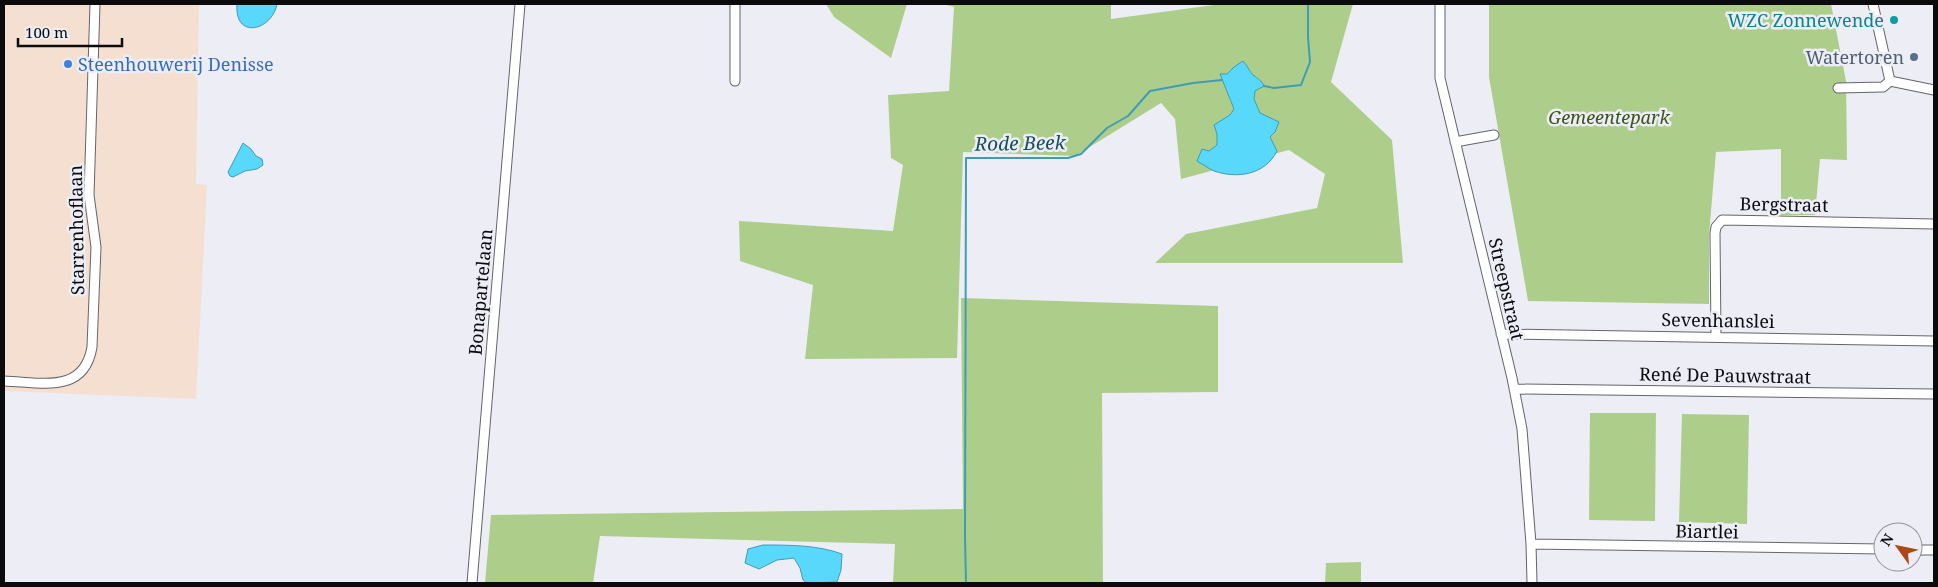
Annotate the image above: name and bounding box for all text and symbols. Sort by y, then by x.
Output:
place label: WZC Zonnewende [1727,8,1884,32]
marker: WZC Zonnewende [1888,14,1900,26]
scale bar [18,15,121,47]
text: 100 m [25,22,68,42]
place label: Watertoren [1805,45,1904,69]
marker: Watertoren [1908,51,1920,63]
place label: Steenhouwerij Denisse [78,52,274,76]
marker: Steenhouwerij Denisse [62,58,74,70]
park label: Gemeentepark [1548,105,1670,129]
water label: Rode Beek [973,129,1067,157]
street label: Starrenhoflaan [63,164,89,295]
street label: Bergstraat [1739,191,1829,217]
street label: Bonapartelaan [463,227,498,356]
street label: Streepstraat [1484,236,1530,342]
street label: Sevenhanslei [1661,307,1775,333]
street label: René De Pauwstraat [1639,362,1811,388]
street label: Biartlei [1675,518,1739,544]
north arrow [1873,522,1923,572]
text: N [1876,530,1898,549]

